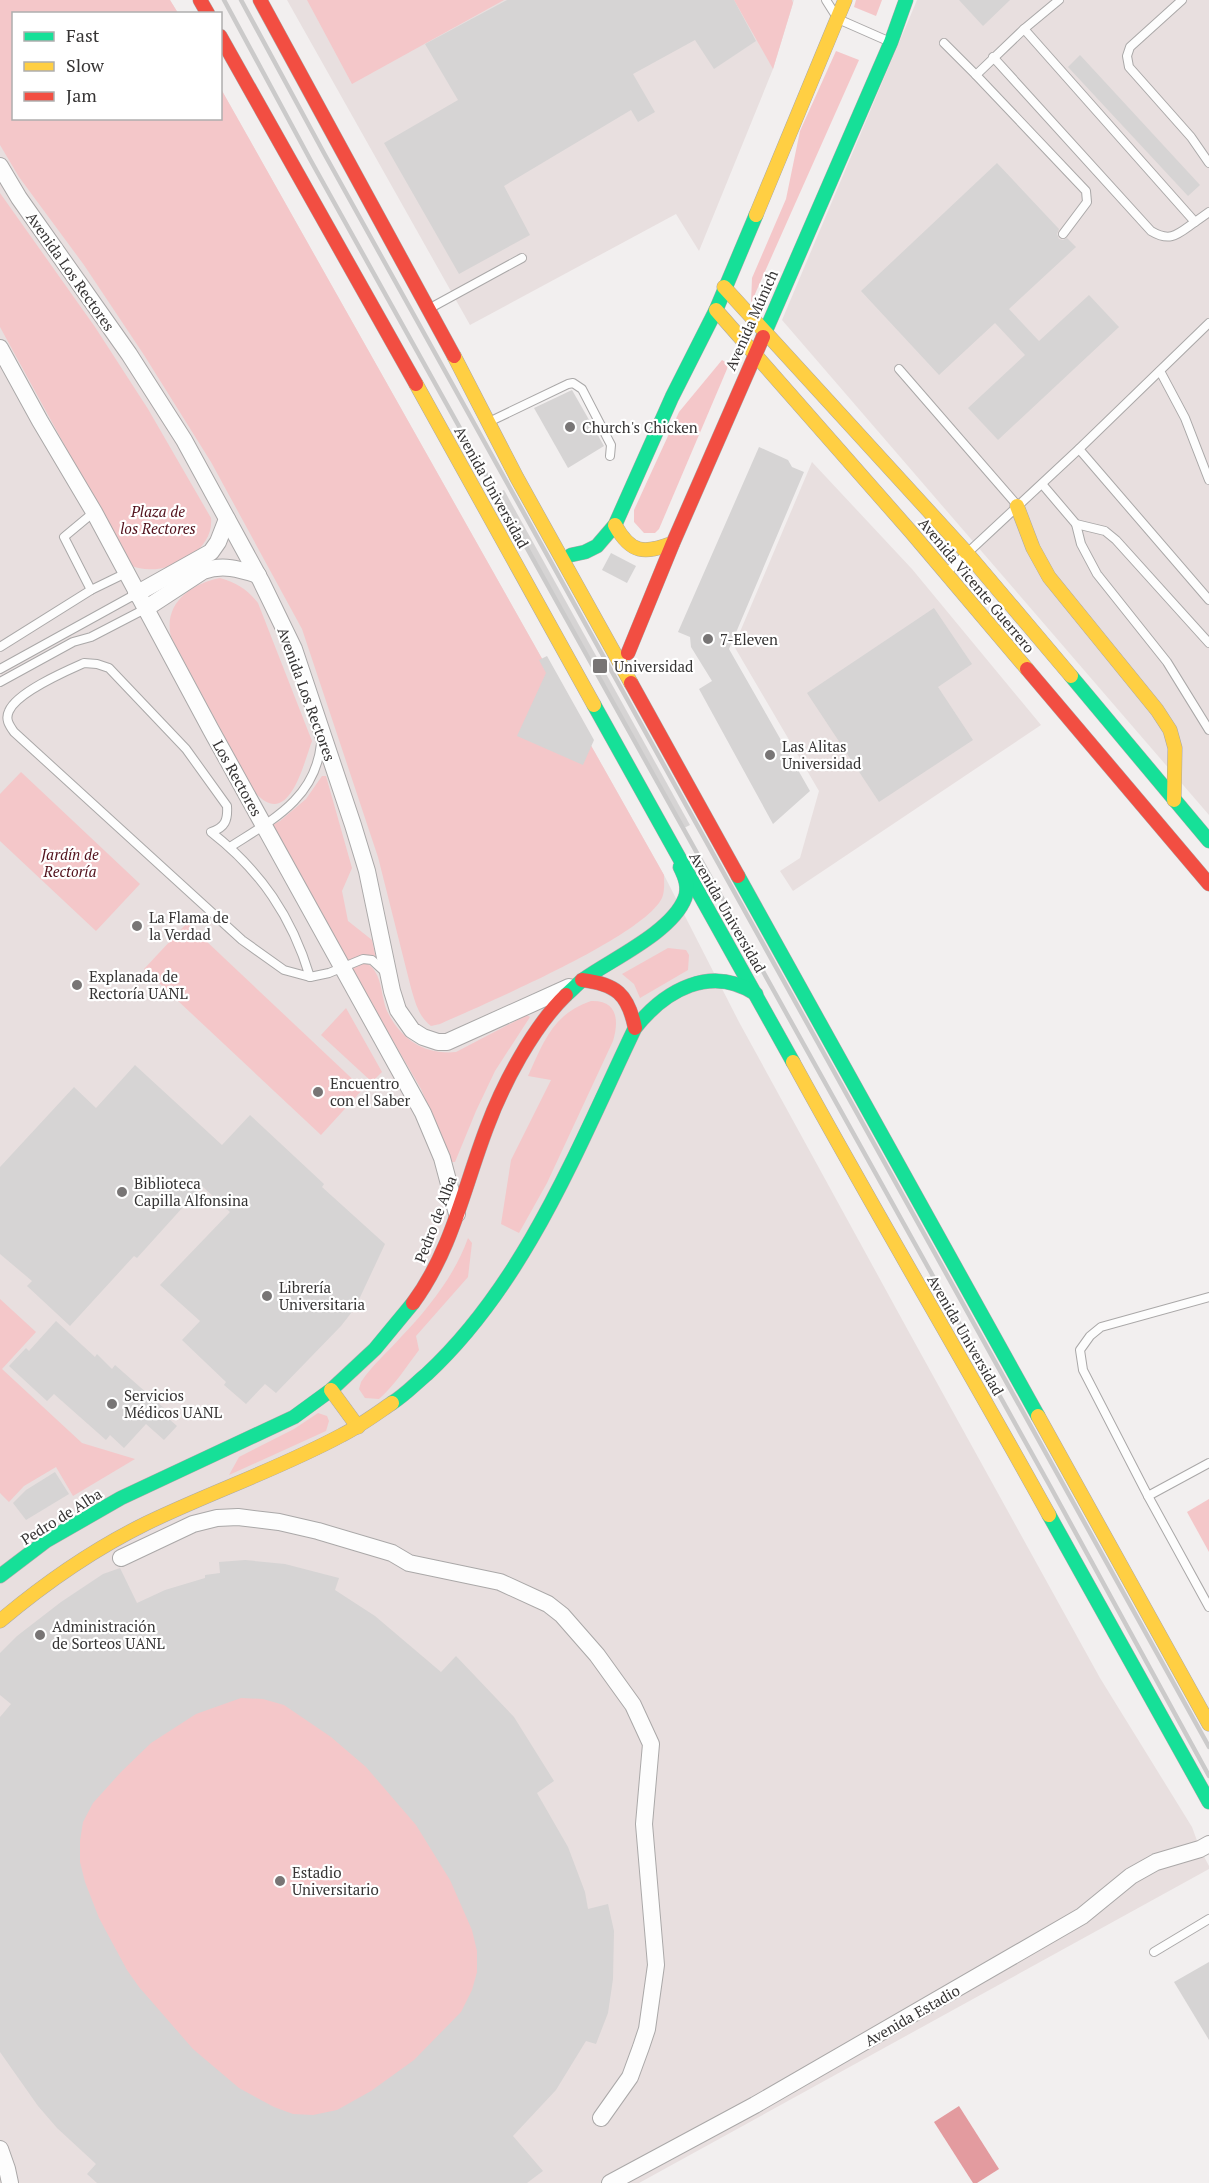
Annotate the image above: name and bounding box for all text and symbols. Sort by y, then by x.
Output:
legend [12,12,222,120]
text: Fast [66,23,100,47]
text: Slow [66,53,105,77]
text: Jam [66,83,97,107]
street label: Avenida Los Rectores [22,207,120,335]
street label: Avenida Múnich [720,266,782,373]
place label: Church's Chicken [582,417,698,437]
marker: Church's Chicken [563,420,577,434]
street label: Avenida Universidad [450,423,534,551]
park label: Plaza de los Rectores [120,501,196,538]
street label: Avenida Vicente Guerrero [914,513,1040,657]
street label: Avenida Los Rectores [273,624,341,764]
place label: 7-Eleven [720,629,778,649]
marker: 7-Eleven [701,632,715,646]
place label: Universidad [614,656,693,676]
marker: Universidad [591,657,609,675]
street label: Los Rectores [209,736,267,820]
place label: Las Alitas Universidad [782,736,861,773]
marker: Las Alitas Universidad [763,748,777,762]
park label: Jardín de Rectoría [40,844,99,881]
street label: Avenida Universidad [685,848,771,976]
place label: La Flama de la Verdad [149,907,229,944]
marker: La Flama de la Verdad [130,919,144,933]
place label: Explanada de Rectoría UANL [89,966,188,1003]
marker: Explanada de Rectoría UANL [70,978,84,992]
place label: Encuentro con el Saber [330,1073,411,1110]
marker: Encuentro con el Saber [311,1085,325,1099]
street label: Pedro de Alba [409,1172,461,1265]
place label: Biblioteca Capilla Alfonsina [134,1173,249,1210]
marker: Biblioteca Capilla Alfonsina [115,1185,129,1199]
street label: Avenida Universidad [923,1271,1009,1399]
place label: Librería Universitaria [279,1277,366,1314]
marker: Librería Universitaria [260,1289,274,1303]
place label: Servicios Médicos UANL [124,1385,222,1422]
marker: Servicios Médicos UANL [105,1397,119,1411]
street label: Pedro de Alba [17,1483,106,1549]
place label: Administración de Sorteos UANL [52,1616,165,1653]
marker: Administración de Sorteos UANL [33,1628,47,1642]
place label: Estadio Universitario [292,1862,379,1899]
marker: Estadio Universitario [273,1874,287,1888]
street label: Avenida Estadio [861,1980,963,2050]

